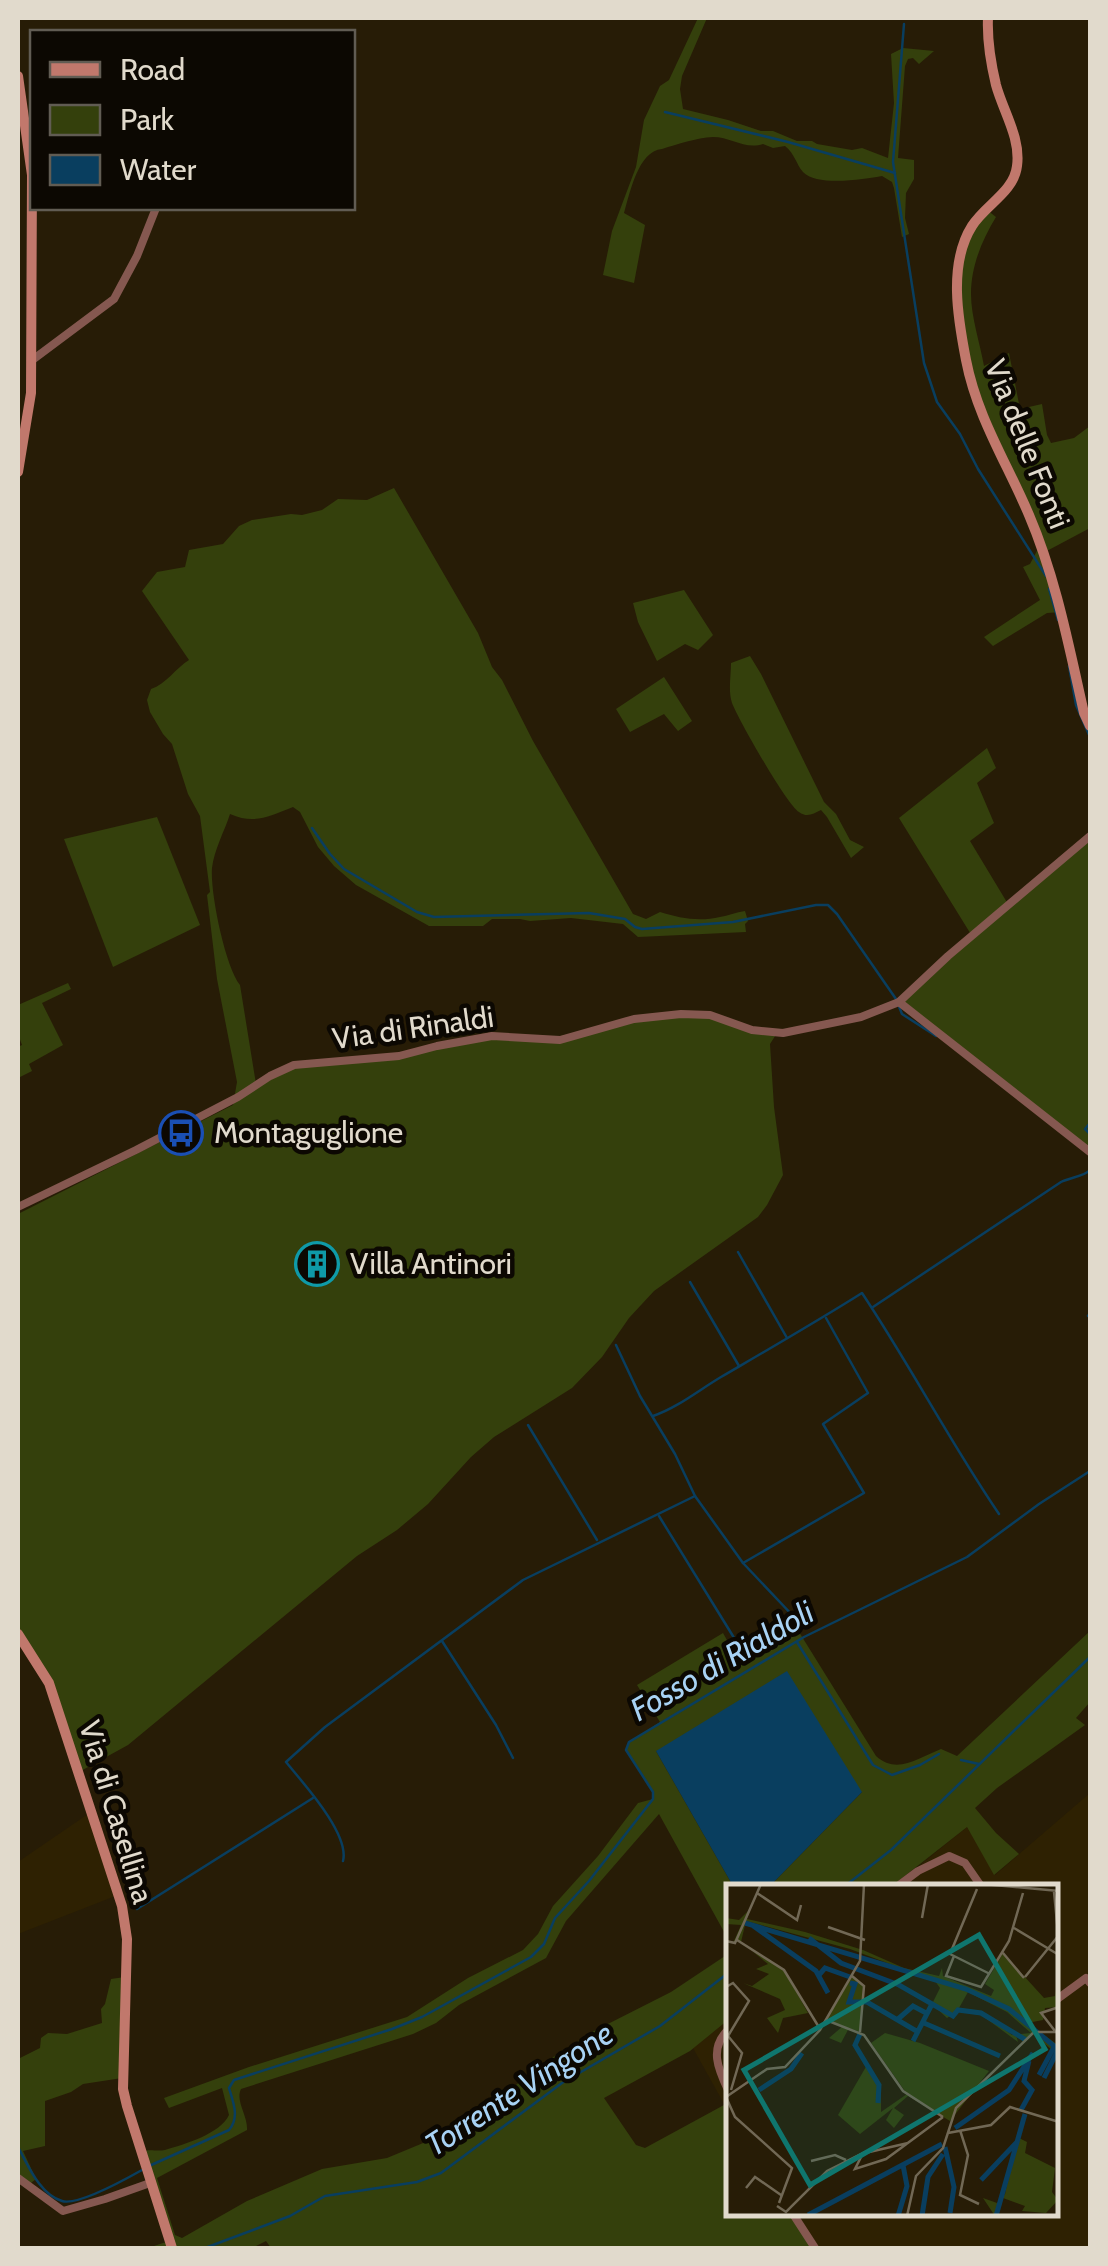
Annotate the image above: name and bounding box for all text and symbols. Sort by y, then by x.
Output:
legend [30,30,355,210]
text: Road [120,51,185,88]
text: Park [120,101,175,138]
text: Water [120,151,197,188]
street label: Via delle Fonti [977,354,1078,534]
street label: Via di Rinaldi [330,998,496,1057]
bus stop icon: Montaguglione [158,1110,204,1156]
place label: Montaguglione [214,1114,403,1151]
building icon: Villa Antinori [294,1241,340,1287]
place label: Villa Antinori [350,1245,512,1282]
water label: Fosso di Rialdoli [623,1592,822,1729]
street label: Via di Casellina [71,1716,162,1908]
inset map [726,1884,1058,2216]
water label: Torrente Vingone [417,2013,620,2164]

